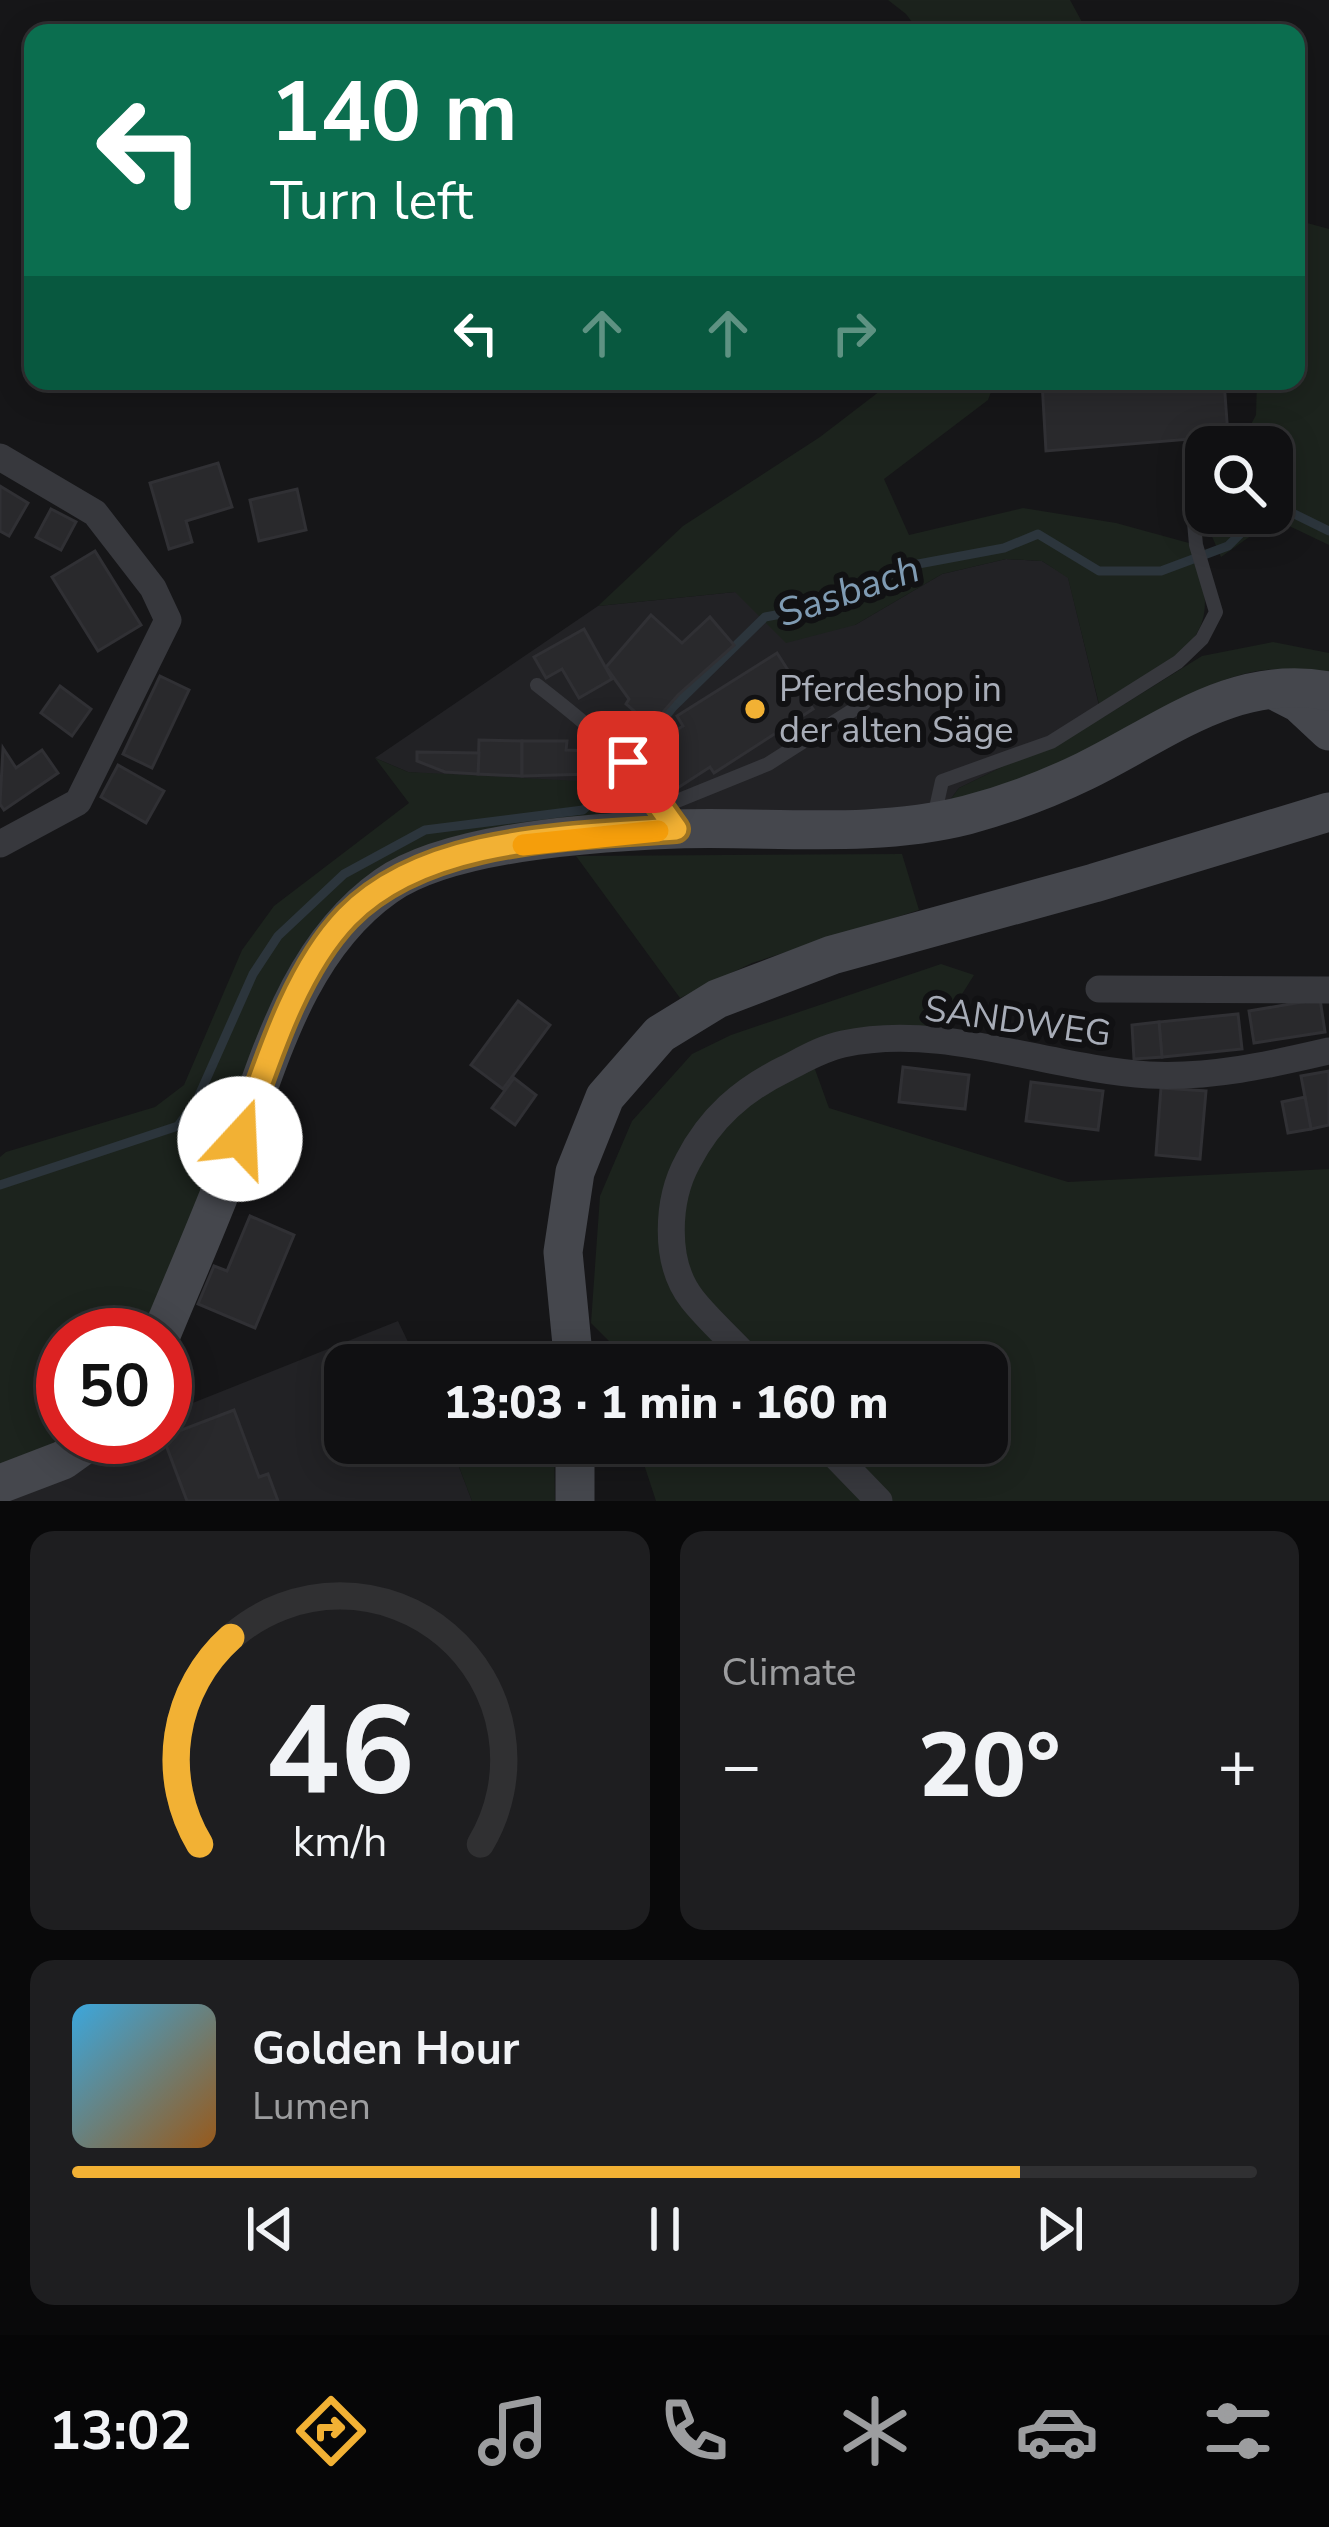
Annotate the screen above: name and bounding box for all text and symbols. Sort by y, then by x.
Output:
text: 140 m [270,55,518,170]
icon: left [72,72,228,228]
text: Turn left [270,164,473,238]
icon: left [443,300,509,366]
icon: ahead [569,300,635,366]
icon: ahead [695,300,761,366]
icon: right [821,300,887,366]
map controls [1185,426,1293,534]
button: search [1185,426,1293,534]
water label: Sasbach [770,542,927,640]
place label: Pferdeshop in der alten Säge [779,665,1013,755]
marker: Pferdeshop in der alten Säge [742,696,768,722]
pin [577,711,679,813]
icon: arrive [595,729,661,795]
street label: SANDWEG [921,984,1114,1059]
position arrow [177,1076,303,1202]
speed limit sign: 50 [36,1308,192,1464]
text: 13:03 · 1 min · 160 m [443,1373,889,1434]
text: Climate [722,1646,857,1699]
text: 46 [265,1667,415,1837]
text: 20° [918,1705,1061,1828]
text: − [722,1721,761,1811]
text: + [1217,1721,1257,1811]
text: km/h [292,1812,387,1870]
text: Golden Hour [252,2019,519,2080]
text: Lumen [252,2080,371,2133]
icon: previous [237,2196,303,2262]
icon: pause [632,2196,698,2262]
icon: next [1027,2196,1093,2262]
icon: directions [289,2389,373,2473]
icon: music [471,2389,555,2473]
icon: phone [652,2389,736,2473]
icon: climate [833,2389,917,2473]
icon: car [1015,2389,1099,2473]
icon: filters [1196,2389,1280,2473]
text: 13:02 [49,2394,192,2468]

